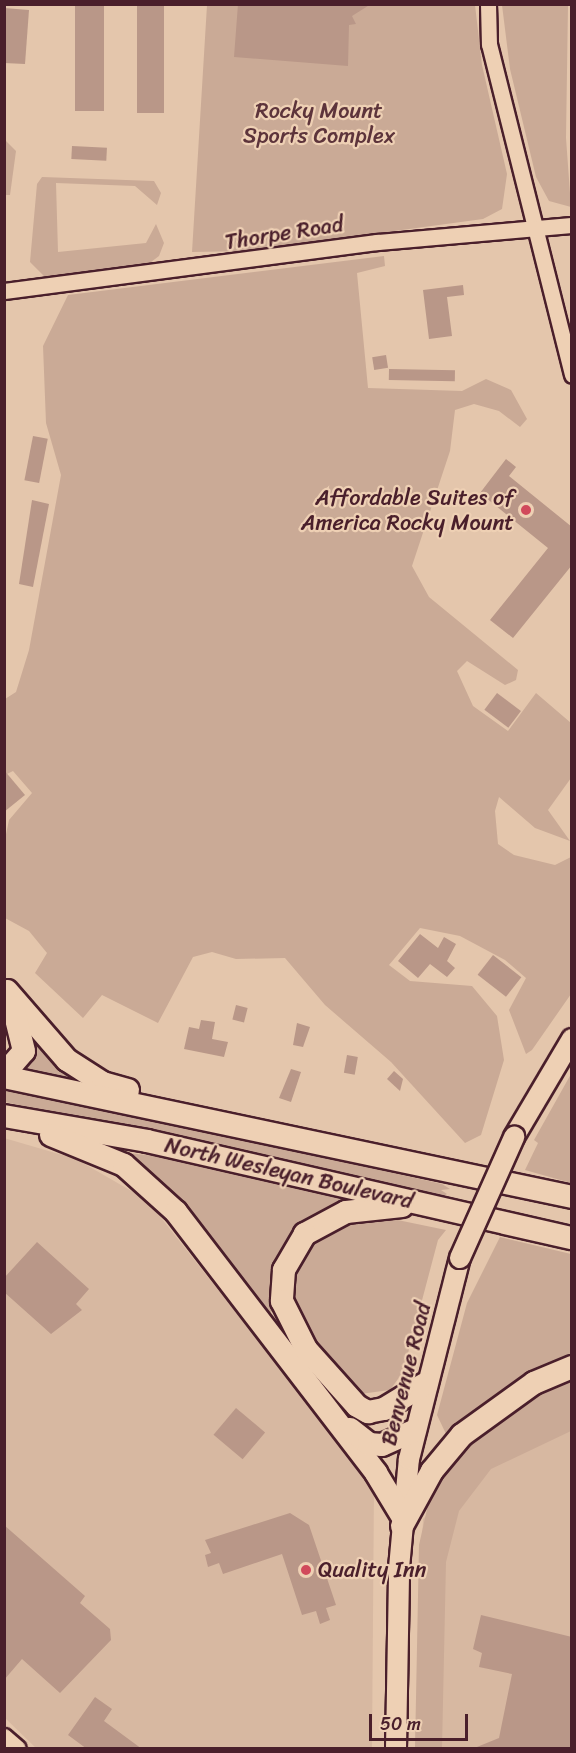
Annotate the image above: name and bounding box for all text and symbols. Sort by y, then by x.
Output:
park label: Rocky Mount Sports Complex [243,97,395,148]
street label: Thorpe Road [223,211,345,255]
place label: Affordable Suites of America Rocky Mount [302,484,514,536]
marker: Affordable Suites of America Rocky Mount [519,503,533,517]
street label: North Wesleyan Boulevard [162,1132,416,1214]
street label: Benvenue Road [375,1300,437,1448]
place label: Quality Inn [318,1557,426,1583]
marker: Quality Inn [299,1563,313,1577]
scale bar [372,1702,471,1740]
text: 50 m [380,1708,421,1740]

